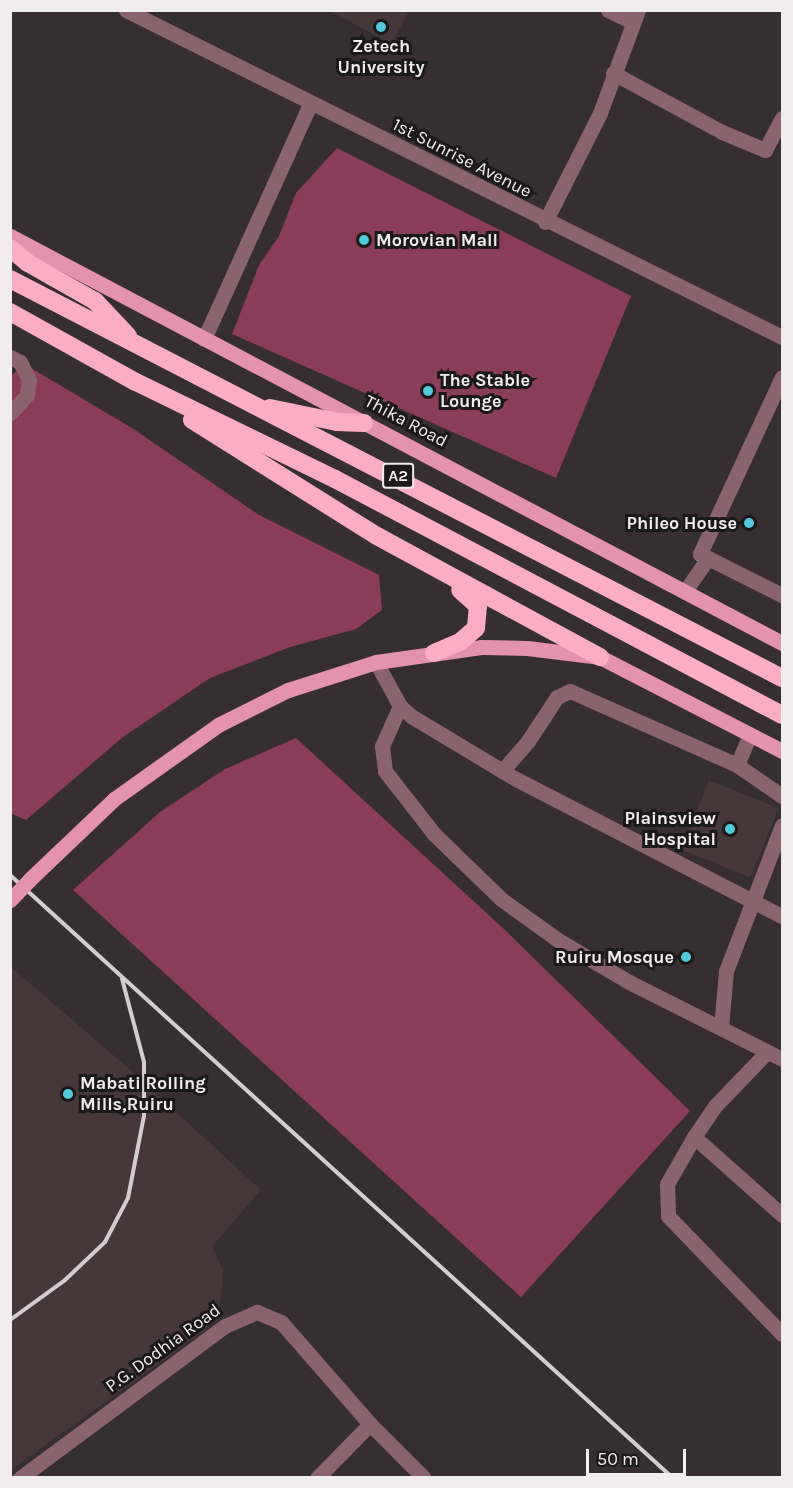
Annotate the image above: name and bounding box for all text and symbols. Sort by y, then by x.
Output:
marker: Zetech University [374,20,388,34]
place label: Zetech University [337,36,425,78]
street label: 1st Sunrise Avenue [389,114,535,202]
place label: Morovian Mall [376,229,498,251]
marker: Morovian Mall [357,233,371,247]
place label: The Stable Lounge [440,370,530,412]
marker: The Stable Lounge [421,384,435,398]
street label: Thika Road [361,390,451,452]
road number: A2 [382,463,414,489]
place label: Phileo House [626,512,737,534]
marker: Phileo House [742,516,756,530]
place label: Plainsview Hospital [624,808,716,850]
marker: Plainsview Hospital [721,820,739,838]
place label: Ruiru Mosque [555,946,674,968]
marker: Ruiru Mosque [679,950,693,964]
place label: Mabati Rolling Mills,Ruiru [80,1073,206,1116]
marker: Mabati Rolling Mills,Ruiru [61,1087,75,1101]
street label: P.G. Dodhia Road [101,1299,225,1397]
scale bar [589,1437,690,1475]
text: 50 m [597,1448,639,1470]

